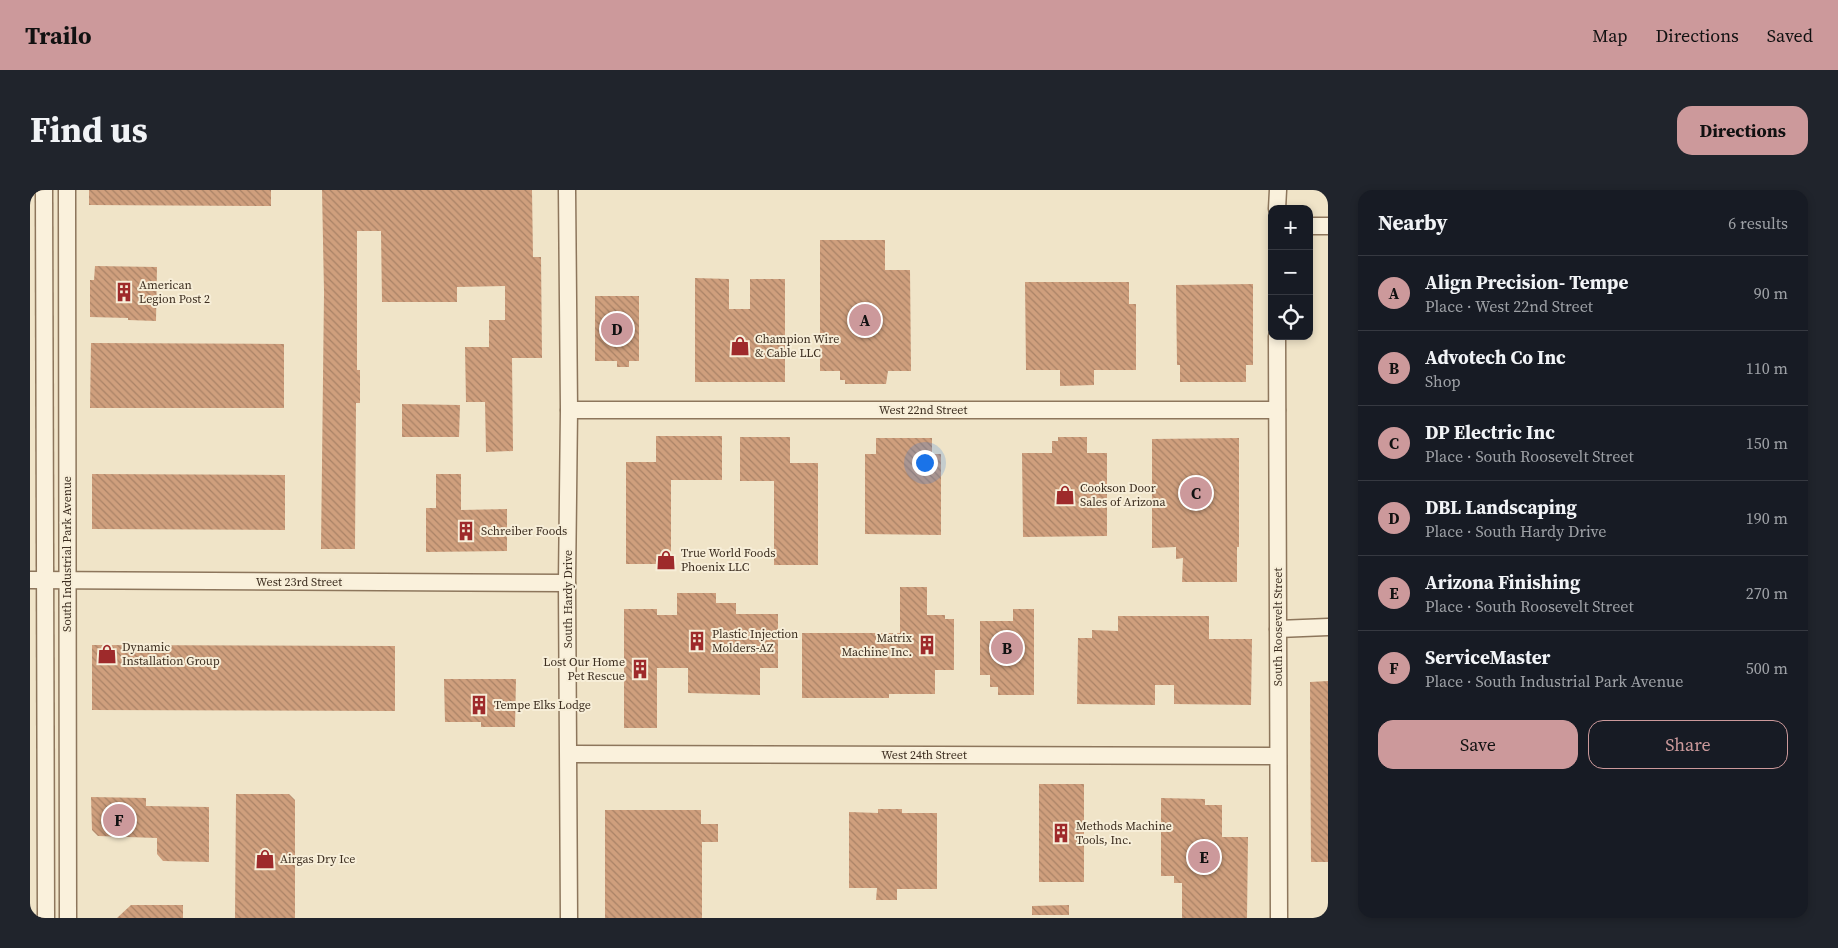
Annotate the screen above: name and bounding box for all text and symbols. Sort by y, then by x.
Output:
text: Trailo [25,19,92,52]
text: Map [1592,23,1628,48]
text: Directions [1656,23,1739,48]
text: Saved [1767,23,1813,48]
text: Find us [30,106,148,154]
button: Directions [1677,106,1808,155]
map controls [1268,205,1313,340]
button: + [1268,205,1313,250]
text: Nearby [1378,208,1448,237]
text: 6 results [1728,212,1788,234]
button: − [1268,250,1313,295]
text: Align Precision- Tempe [1425,269,1628,295]
place label: American Legion Post 2 [139,277,210,307]
building icon: American Legion Post 2 [113,281,135,303]
text: A [1389,282,1399,304]
text: 90 m [1754,282,1788,304]
button: locate [1268,295,1313,340]
text: Place · West 22nd Street [1425,295,1593,317]
pin: A [849,301,881,339]
pin: D [601,310,633,348]
place label: Champion Wire & Cable LLC [755,331,839,361]
shop icon: Champion Wire & Cable LLC [729,335,751,357]
text: Advotech Co Inc [1425,344,1566,370]
text: B [1389,357,1399,379]
text: 110 m [1746,357,1788,379]
text: Shop [1425,370,1461,392]
street label: West 22nd Street [879,402,967,418]
text: DP Electric Inc [1425,419,1555,445]
text: C [1389,432,1399,454]
text: 150 m [1746,432,1788,454]
text: Place · South Roosevelt Street [1425,445,1634,467]
your location [912,450,938,476]
pin: C [1180,474,1212,512]
street label: South Industrial Park Avenue [59,476,75,632]
place label: Cookson Door Sales of Arizona [1080,480,1167,510]
shop icon: Cookson Door Sales of Arizona [1054,484,1076,506]
text: DBL Landscaping [1425,494,1577,520]
text: D [1388,507,1400,529]
text: 190 m [1746,507,1788,529]
building icon: Schreiber Foods [455,520,477,542]
text: Place · South Hardy Drive [1425,520,1606,542]
place label: Schreiber Foods [481,523,567,539]
place label: True World Foods Phoenix LLC [681,545,775,575]
shop icon: True World Foods Phoenix LLC [655,549,677,571]
street label: South Hardy Drive [560,550,576,648]
street label: South Roosevelt Street [1270,568,1286,686]
text: Arizona Finishing [1425,569,1580,595]
street label: West 23rd Street [256,574,342,590]
text: E [1389,582,1399,604]
text: 270 m [1746,582,1788,604]
text: Place · South Roosevelt Street [1425,595,1634,617]
place label: Plastic Injection Molders-AZ [712,626,798,656]
pin: B [991,629,1023,667]
building icon: Plastic Injection Molders-AZ [686,630,708,652]
place label: Matrix Machine Inc. [841,630,913,660]
building icon: Matrix Machine Inc. [916,634,938,656]
place label: Dynamic Installation Group [122,639,220,669]
shop icon: Dynamic Installation Group [96,643,118,665]
text: ServiceMaster [1425,644,1550,670]
place label: Lost Our Home Pet Rescue [543,654,625,684]
text: F [1389,657,1399,679]
text: 500 m [1746,657,1788,679]
building icon: Lost Our Home Pet Rescue [629,658,651,680]
text: Place · South Industrial Park Avenue [1425,670,1683,692]
building icon: Tempe Elks Lodge [468,694,490,716]
place label: Tempe Elks Lodge [494,697,591,713]
button: Save [1378,720,1578,769]
button: Share [1588,720,1788,769]
street label: West 24th Street [881,747,967,763]
pin: F [103,801,135,839]
place label: Methods Machine Tools, Inc. [1076,818,1172,848]
building icon: Methods Machine Tools, Inc. [1050,822,1072,844]
pin: E [1188,838,1220,876]
shop icon: Airgas Dry Ice [254,848,276,870]
place label: Airgas Dry Ice [280,851,355,867]

